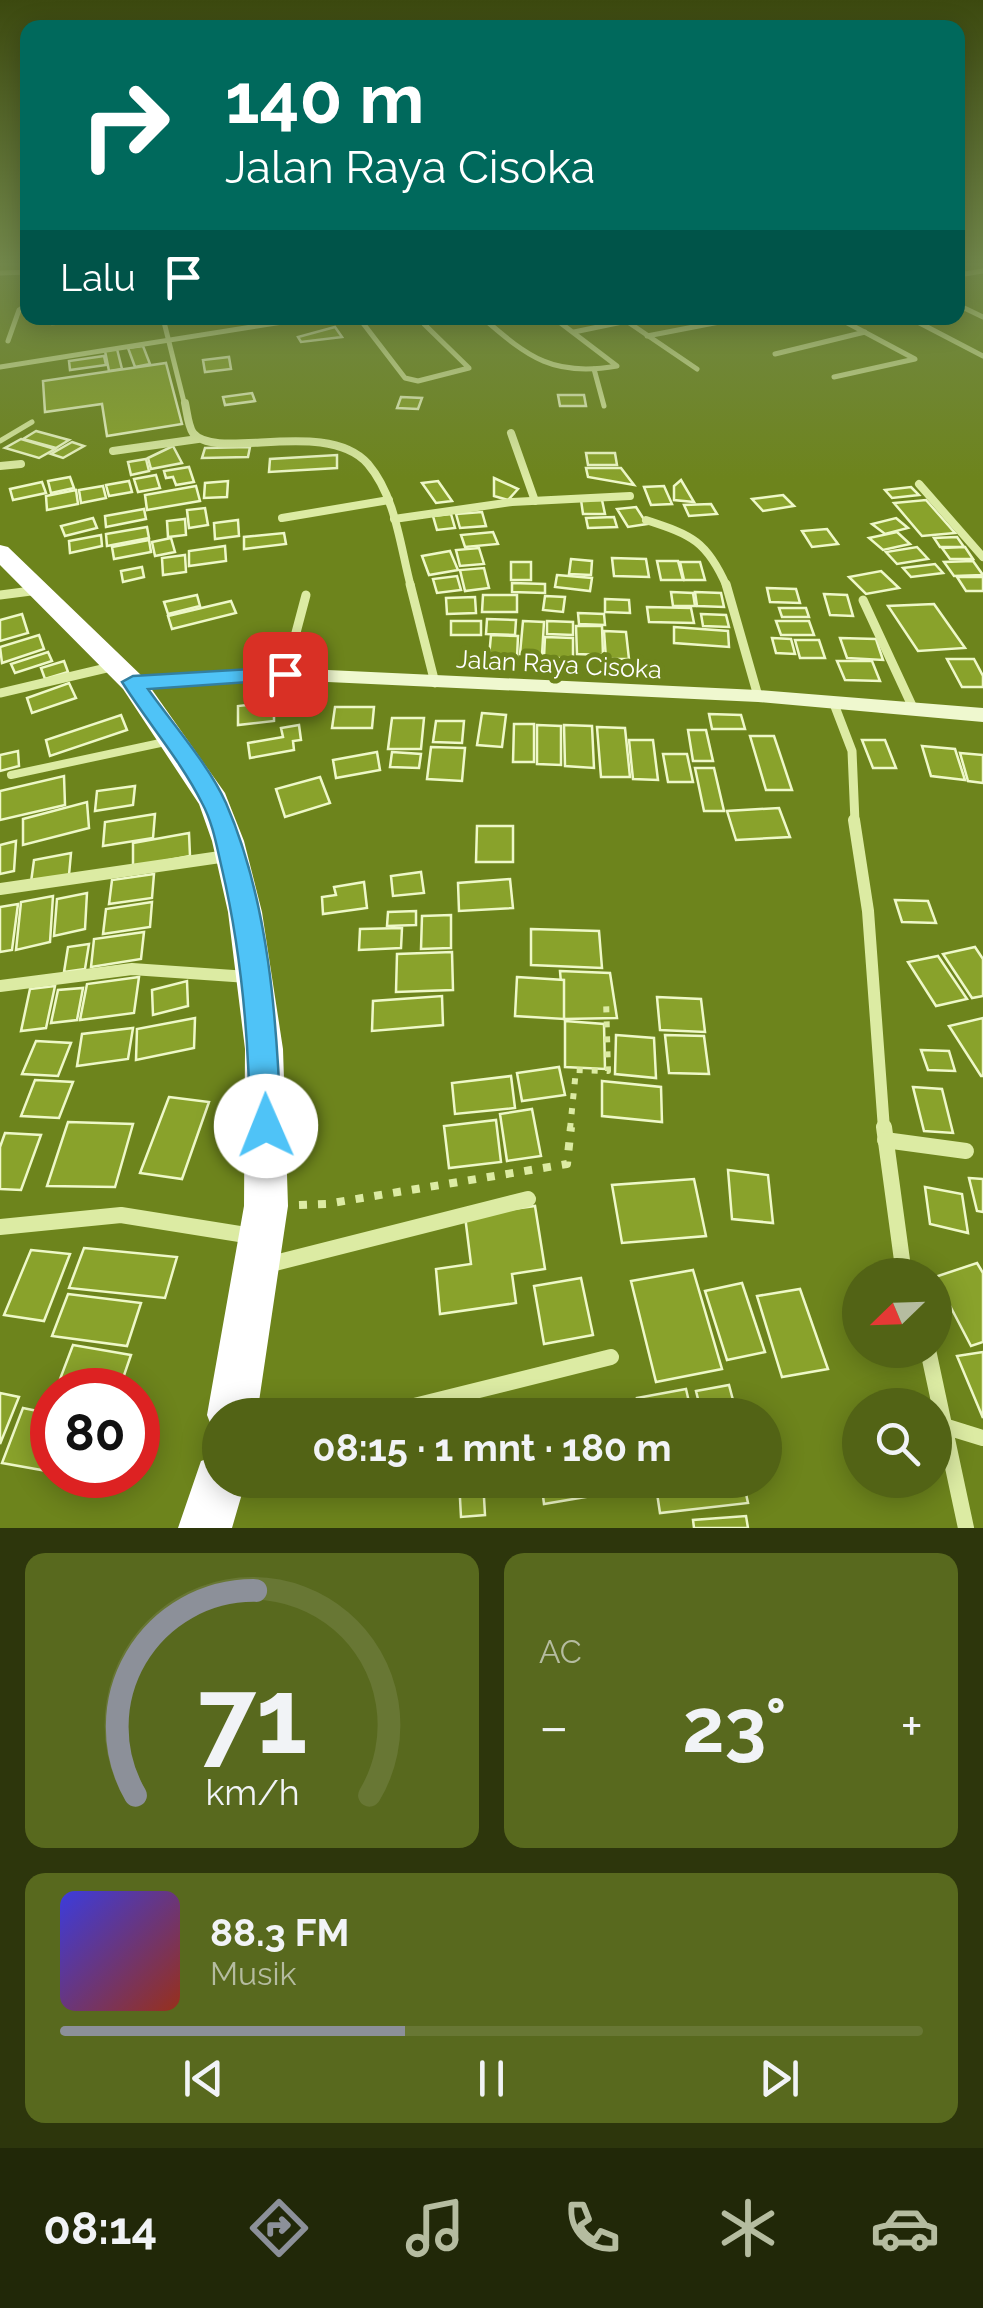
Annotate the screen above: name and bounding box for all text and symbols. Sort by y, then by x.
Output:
text: 140 m [225,57,425,139]
icon: right [60,60,190,190]
text: Jalan Raya Cisoka [225,141,595,194]
icon: arrive [156,250,211,305]
text: Lalu [60,255,136,300]
pin [243,632,328,717]
street label: Jalan Raya Cisoka [455,644,663,684]
icon: arrive [258,647,313,702]
position arrow [214,1074,318,1178]
north arrow [842,1258,952,1368]
map controls [842,1258,952,1498]
speed limit sign: 80 [30,1368,160,1498]
button: search [842,1388,952,1498]
text: 08:15 · 1 mnt · 180 m [312,1425,672,1470]
text: AC [539,1633,582,1670]
text: 71 [197,1655,307,1777]
text: 23° [682,1681,787,1770]
text: − [539,1694,569,1759]
text: + [900,1694,923,1759]
text: km/h [205,1771,299,1813]
text: 88.3 FM [210,1910,349,1955]
text: Musik [210,1955,296,1992]
icon: previous [176,2051,231,2106]
icon: pause [464,2051,519,2106]
icon: next [752,2051,807,2106]
icon: directions [244,2193,314,2263]
icon: music [400,2193,470,2263]
icon: phone [557,2193,627,2263]
icon: climate [713,2193,783,2263]
icon: car [870,2193,940,2263]
text: 08:14 [43,2202,157,2255]

